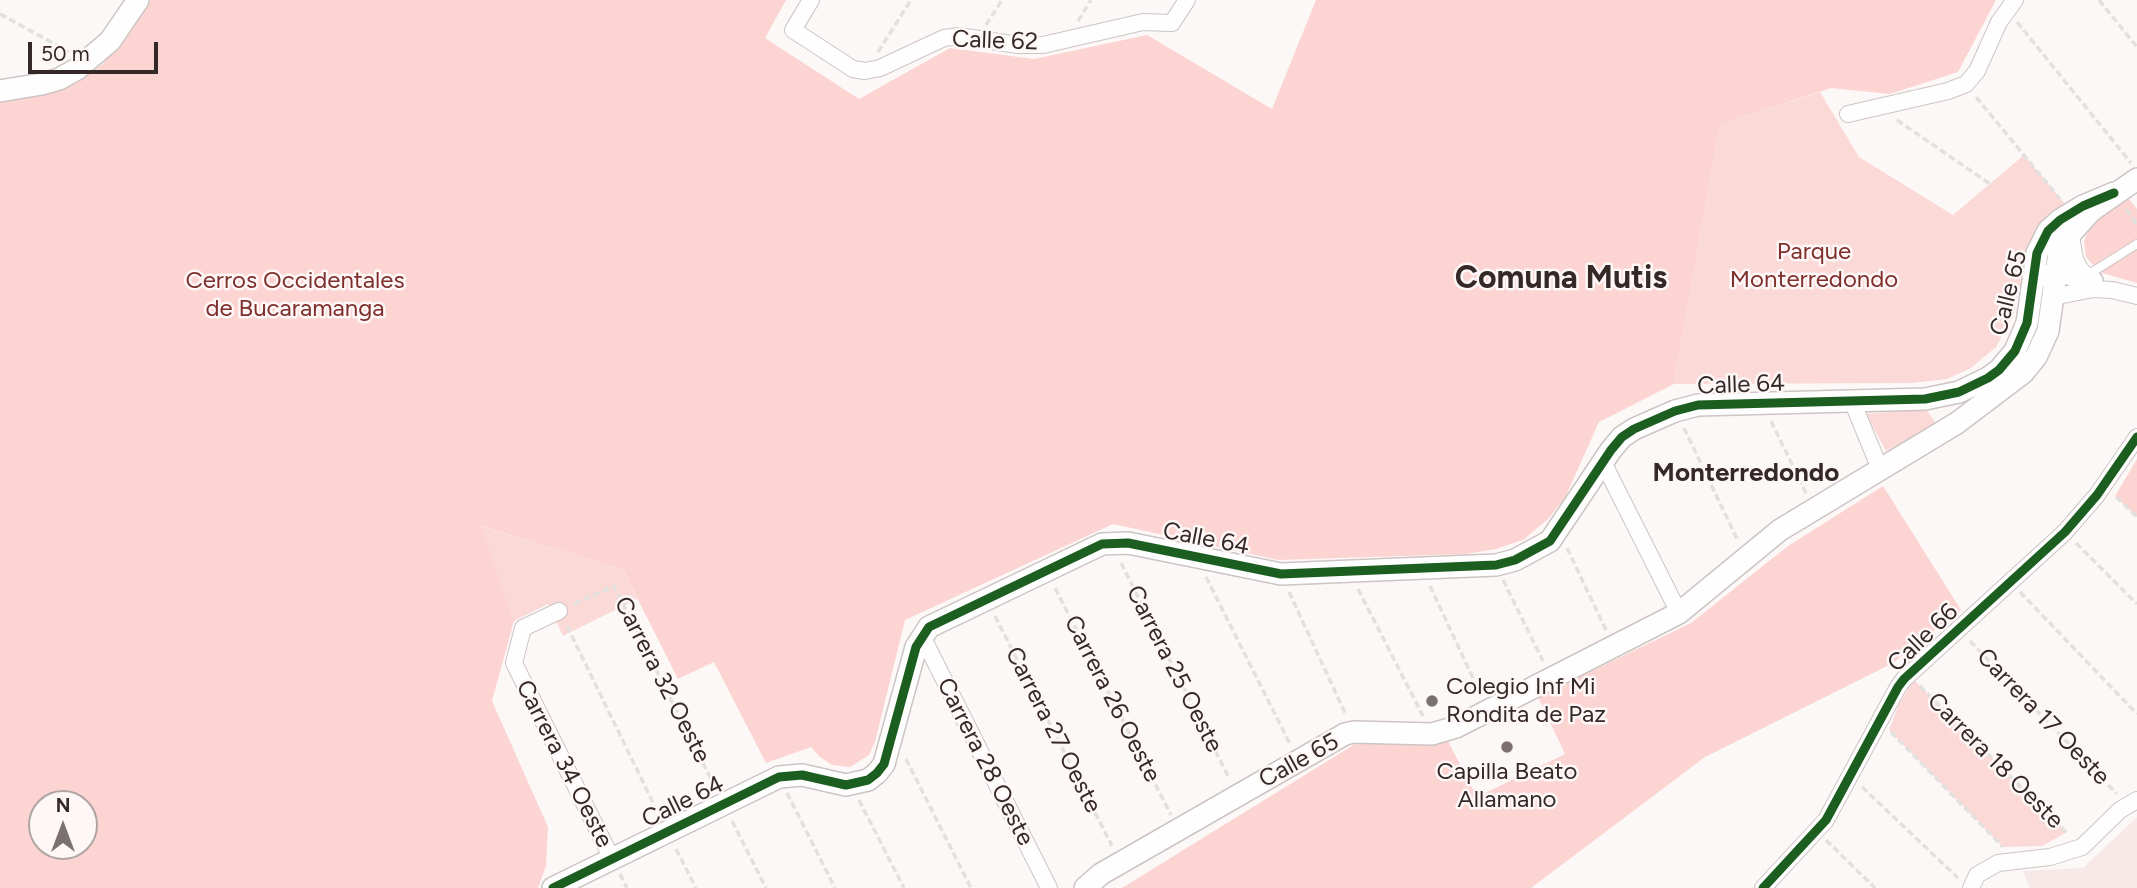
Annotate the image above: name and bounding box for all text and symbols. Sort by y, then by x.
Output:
street label: Calle 62 [951,25,1039,57]
scale bar [32,28,161,72]
text: 50 m [41,41,90,66]
park label: Parque Monterredondo [1730,238,1898,294]
street label: Calle 65 [1985,248,2033,338]
district label: Comuna Mutis [1455,260,1667,298]
park label: Cerros Occidentales de Bucaramanga [185,267,405,323]
street label: Calle 64 [1697,369,1785,401]
district label: Monterredondo [1653,457,1839,489]
street label: Calle 64 [1160,517,1252,561]
street label: Carrera 25 Oeste [1120,581,1228,757]
street label: Carrera 32 Oeste [608,592,716,768]
street label: Calle 66 [1882,598,1964,678]
street label: Carrera 26 Oeste [1058,611,1166,787]
street label: Carrera 27 Oeste [999,642,1107,818]
street label: Carrera 17 Oeste [1971,643,2115,791]
street label: Carrera 28 Oeste [930,673,1040,851]
place label: Colegio Inf Mi Rondita de Paz [1446,673,1606,729]
street label: Carrera 34 Oeste [509,675,619,853]
street label: Carrera 18 Oeste [1921,687,2069,835]
marker: Colegio Inf Mi Rondita de Paz [1424,693,1440,709]
street label: Calle 65 [1254,727,1344,795]
marker: Capilla Beato Allamano [1499,739,1515,755]
place label: Capilla Beato Allamano [1437,758,1577,814]
street label: Calle 64 [637,770,729,834]
north arrow [28,790,98,860]
text: N [56,794,70,817]

